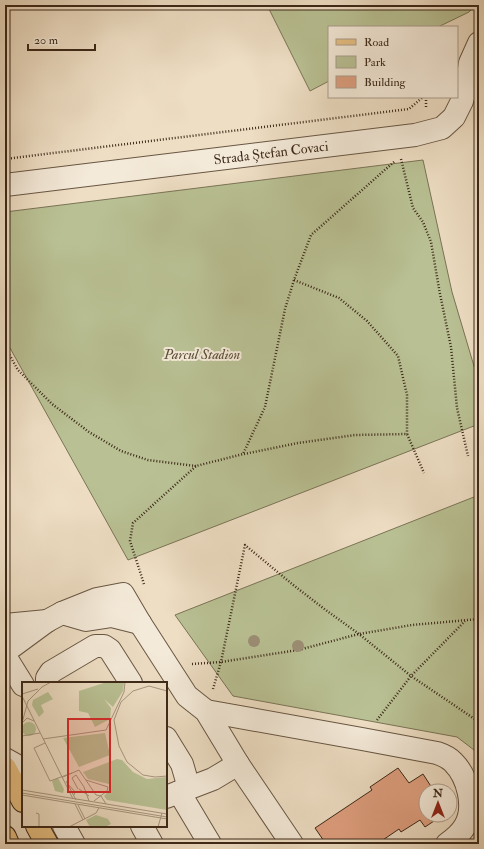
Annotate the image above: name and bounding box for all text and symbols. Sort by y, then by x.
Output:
scale bar [28,26,95,52]
legend [328,26,458,98]
text: 20 m [34,33,59,48]
text: Road [364,35,389,50]
text: Park [364,55,386,70]
text: Building [364,75,407,90]
street label: Strada Ștefan Covaci [213,137,330,168]
park label: Parcul Stadion [163,346,241,363]
inset map [22,682,167,827]
north arrow [418,783,458,823]
text: N [432,787,444,800]

